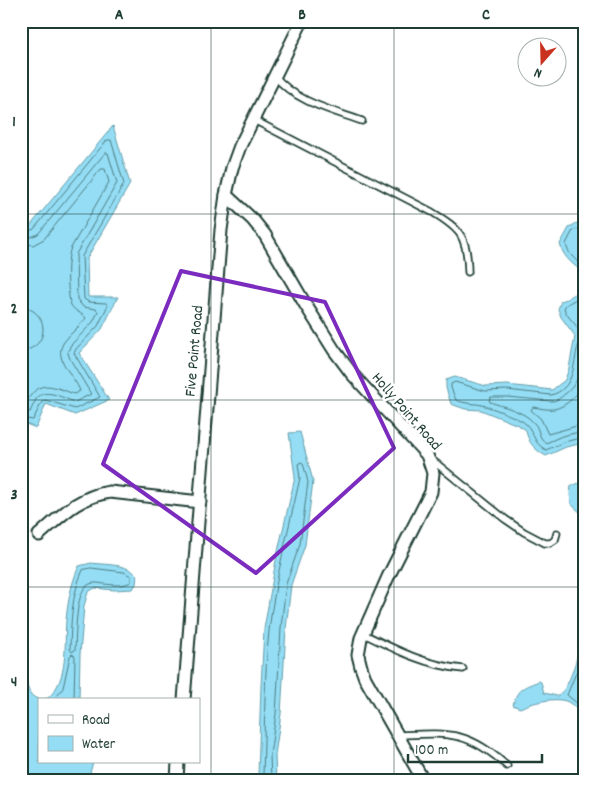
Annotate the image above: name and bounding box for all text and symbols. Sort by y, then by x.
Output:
text: A [115,4,124,27]
text: B [298,4,306,27]
text: C [482,4,490,27]
north arrow [518,38,568,88]
text: N [531,62,545,83]
text: 1 [12,111,16,134]
text: 2 [11,298,18,321]
street label: Five Point Road [180,304,210,398]
street label: Holly Point Road [365,368,447,456]
text: 3 [10,484,18,507]
text: 4 [11,671,17,694]
legend [38,698,200,764]
text: Road [82,710,110,732]
scale bar [408,731,541,763]
text: Water [82,734,116,756]
text: 100 m [415,740,448,762]

